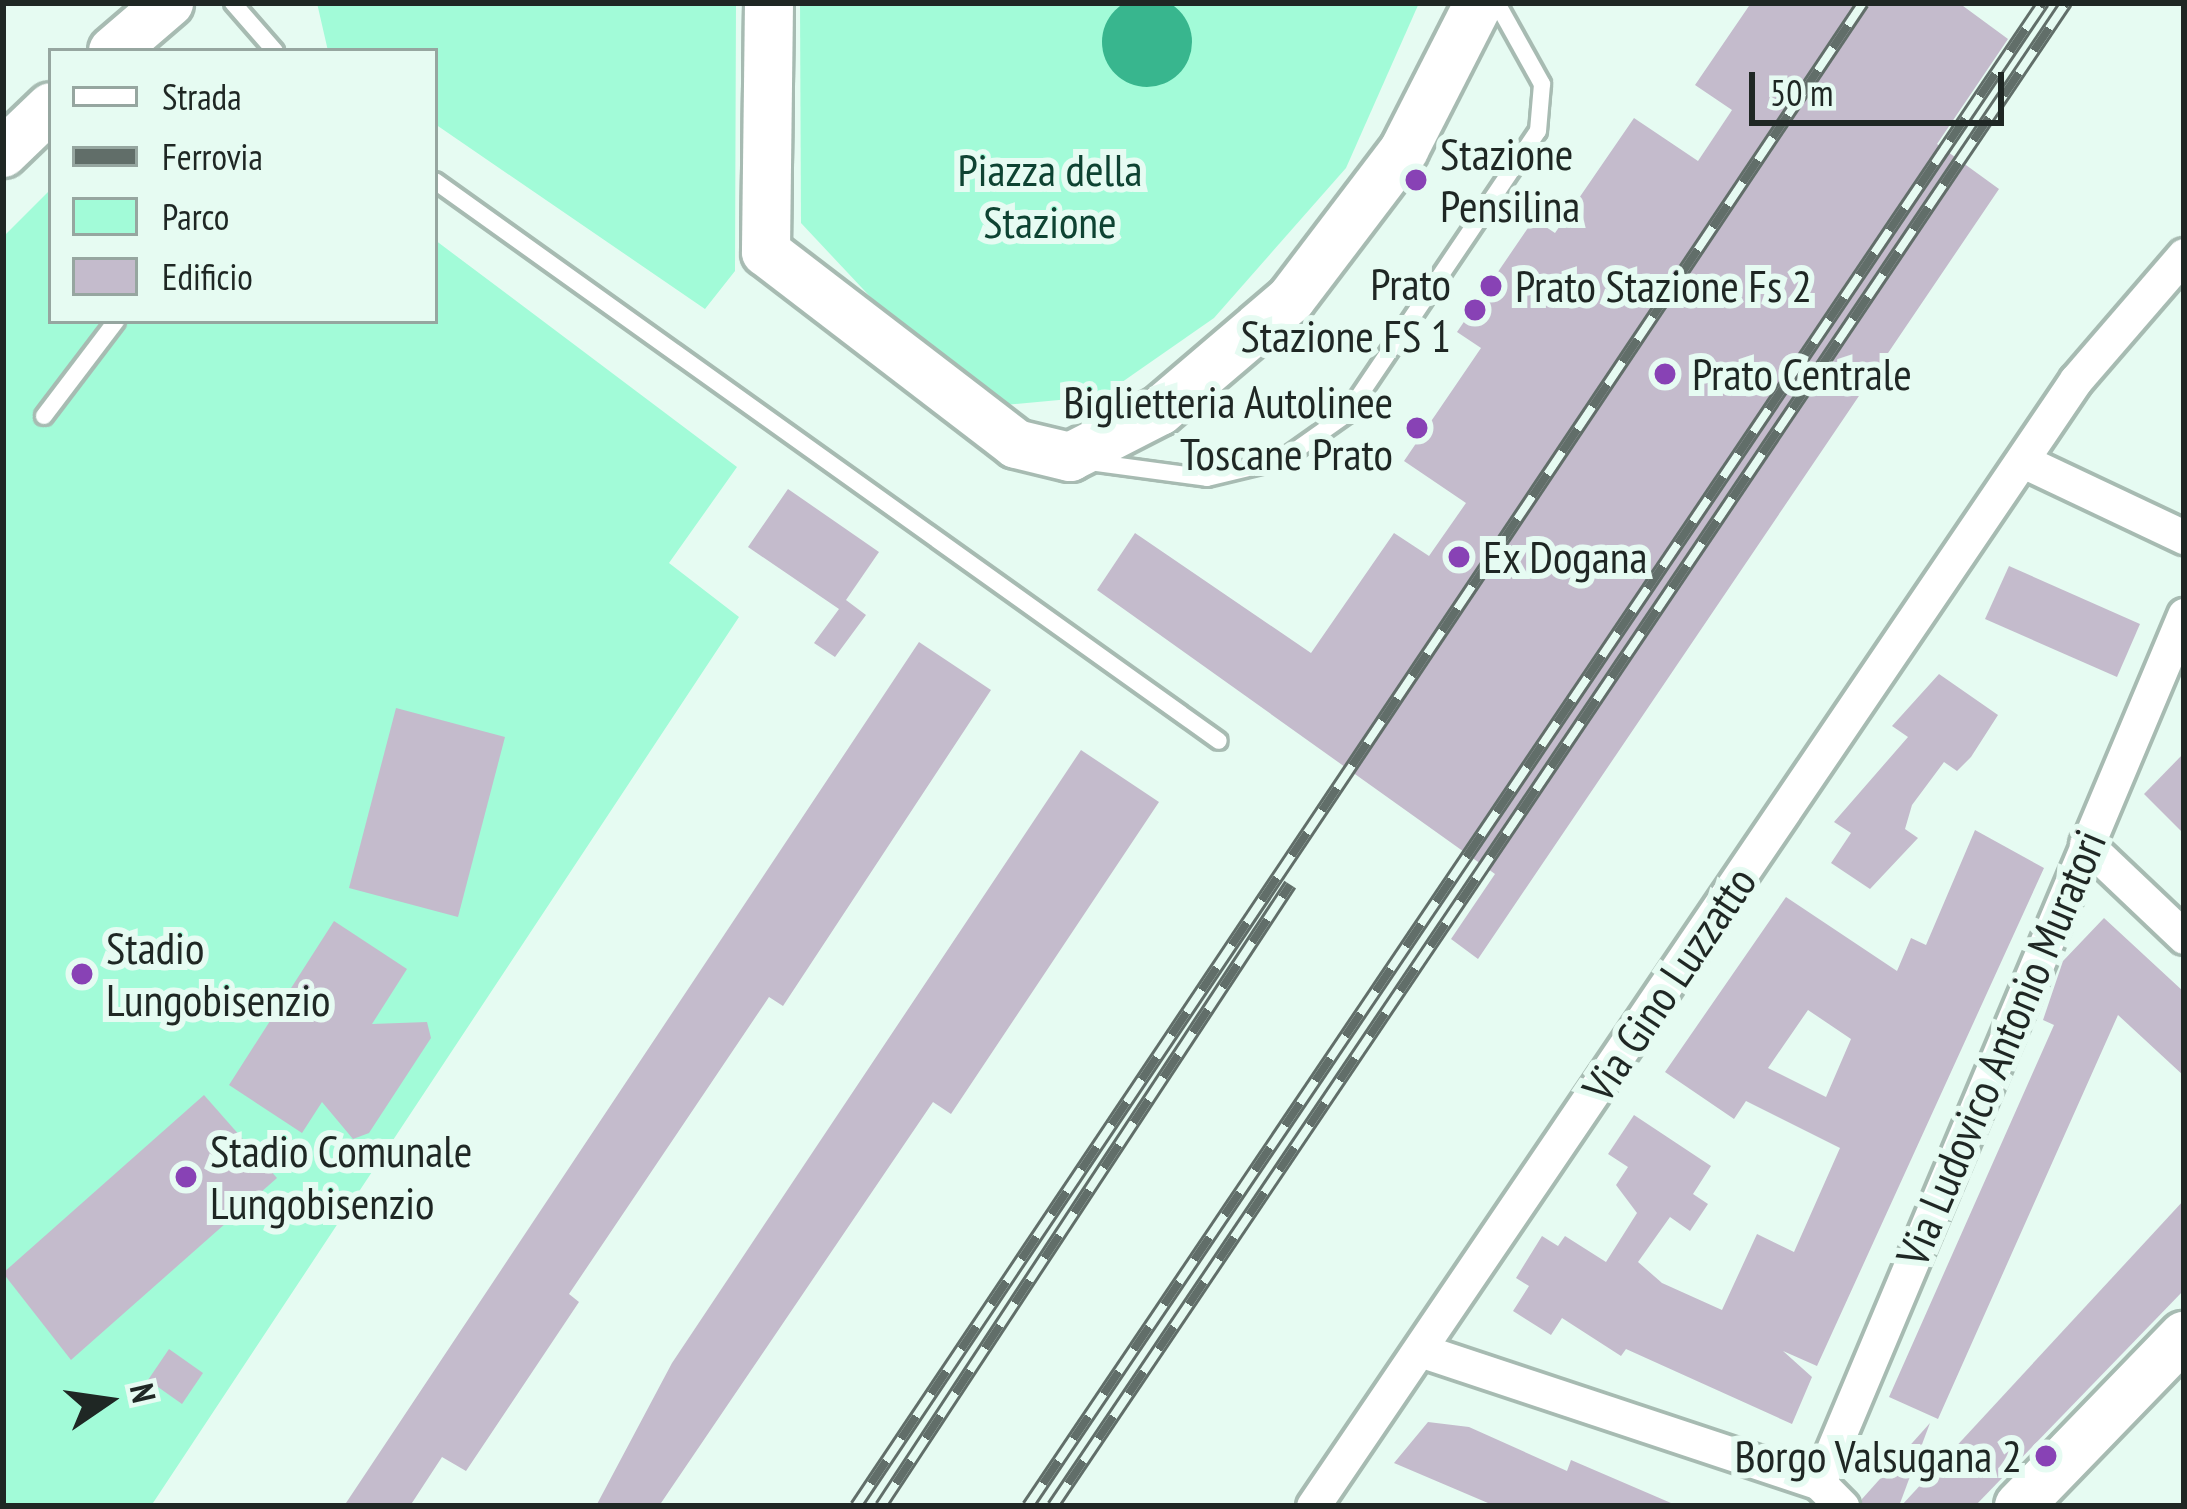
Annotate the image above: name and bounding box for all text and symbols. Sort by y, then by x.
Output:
legend [48,48,438,324]
scale bar [1755,48,2010,122]
text: 50 m [1770,69,1833,116]
text: Strada [162,73,242,120]
place label: Stazione Pensilina [1440,127,1580,233]
text: Ferrovia [162,133,263,180]
park label: Piazza della Stazione [957,143,1143,249]
marker: Stazione Pensilina [1403,167,1429,193]
text: Parco [162,193,229,240]
text: Edificio [162,253,253,300]
place label: Prato Stazione FS 1 [1240,257,1451,363]
place label: Prato Stazione Fs 2 [1515,259,1812,313]
marker: Prato Stazione Fs 2 [1478,273,1504,299]
marker: Prato Stazione FS 1 [1462,297,1488,323]
place label: Prato Centrale [1692,347,1912,401]
marker: Prato Centrale [1649,358,1681,390]
place label: Biglietteria Autolinee Toscane Prato [1062,375,1393,481]
marker: Biglietteria Autolinee Toscane Prato [1404,415,1430,441]
place label: Ex Dogana [1483,530,1649,584]
marker: Ex Dogana [1446,544,1472,570]
street label: Via Ludovico Antonio Muratori [1885,822,2117,1274]
street label: Via Gino Luzzatto [1571,857,1767,1111]
place label: Stadio Lungobisenzio [106,921,330,1027]
marker: Stadio Lungobisenzio [69,961,95,987]
place label: Stadio Comunale Lungobisenzio [210,1124,472,1230]
marker: Stadio Comunale Lungobisenzio [173,1164,199,1190]
north arrow [48,1341,168,1461]
text: N [121,1379,167,1406]
place label: Borgo Valsugana 2 [1733,1429,2022,1483]
marker: Borgo Valsugana 2 [2033,1443,2059,1469]

